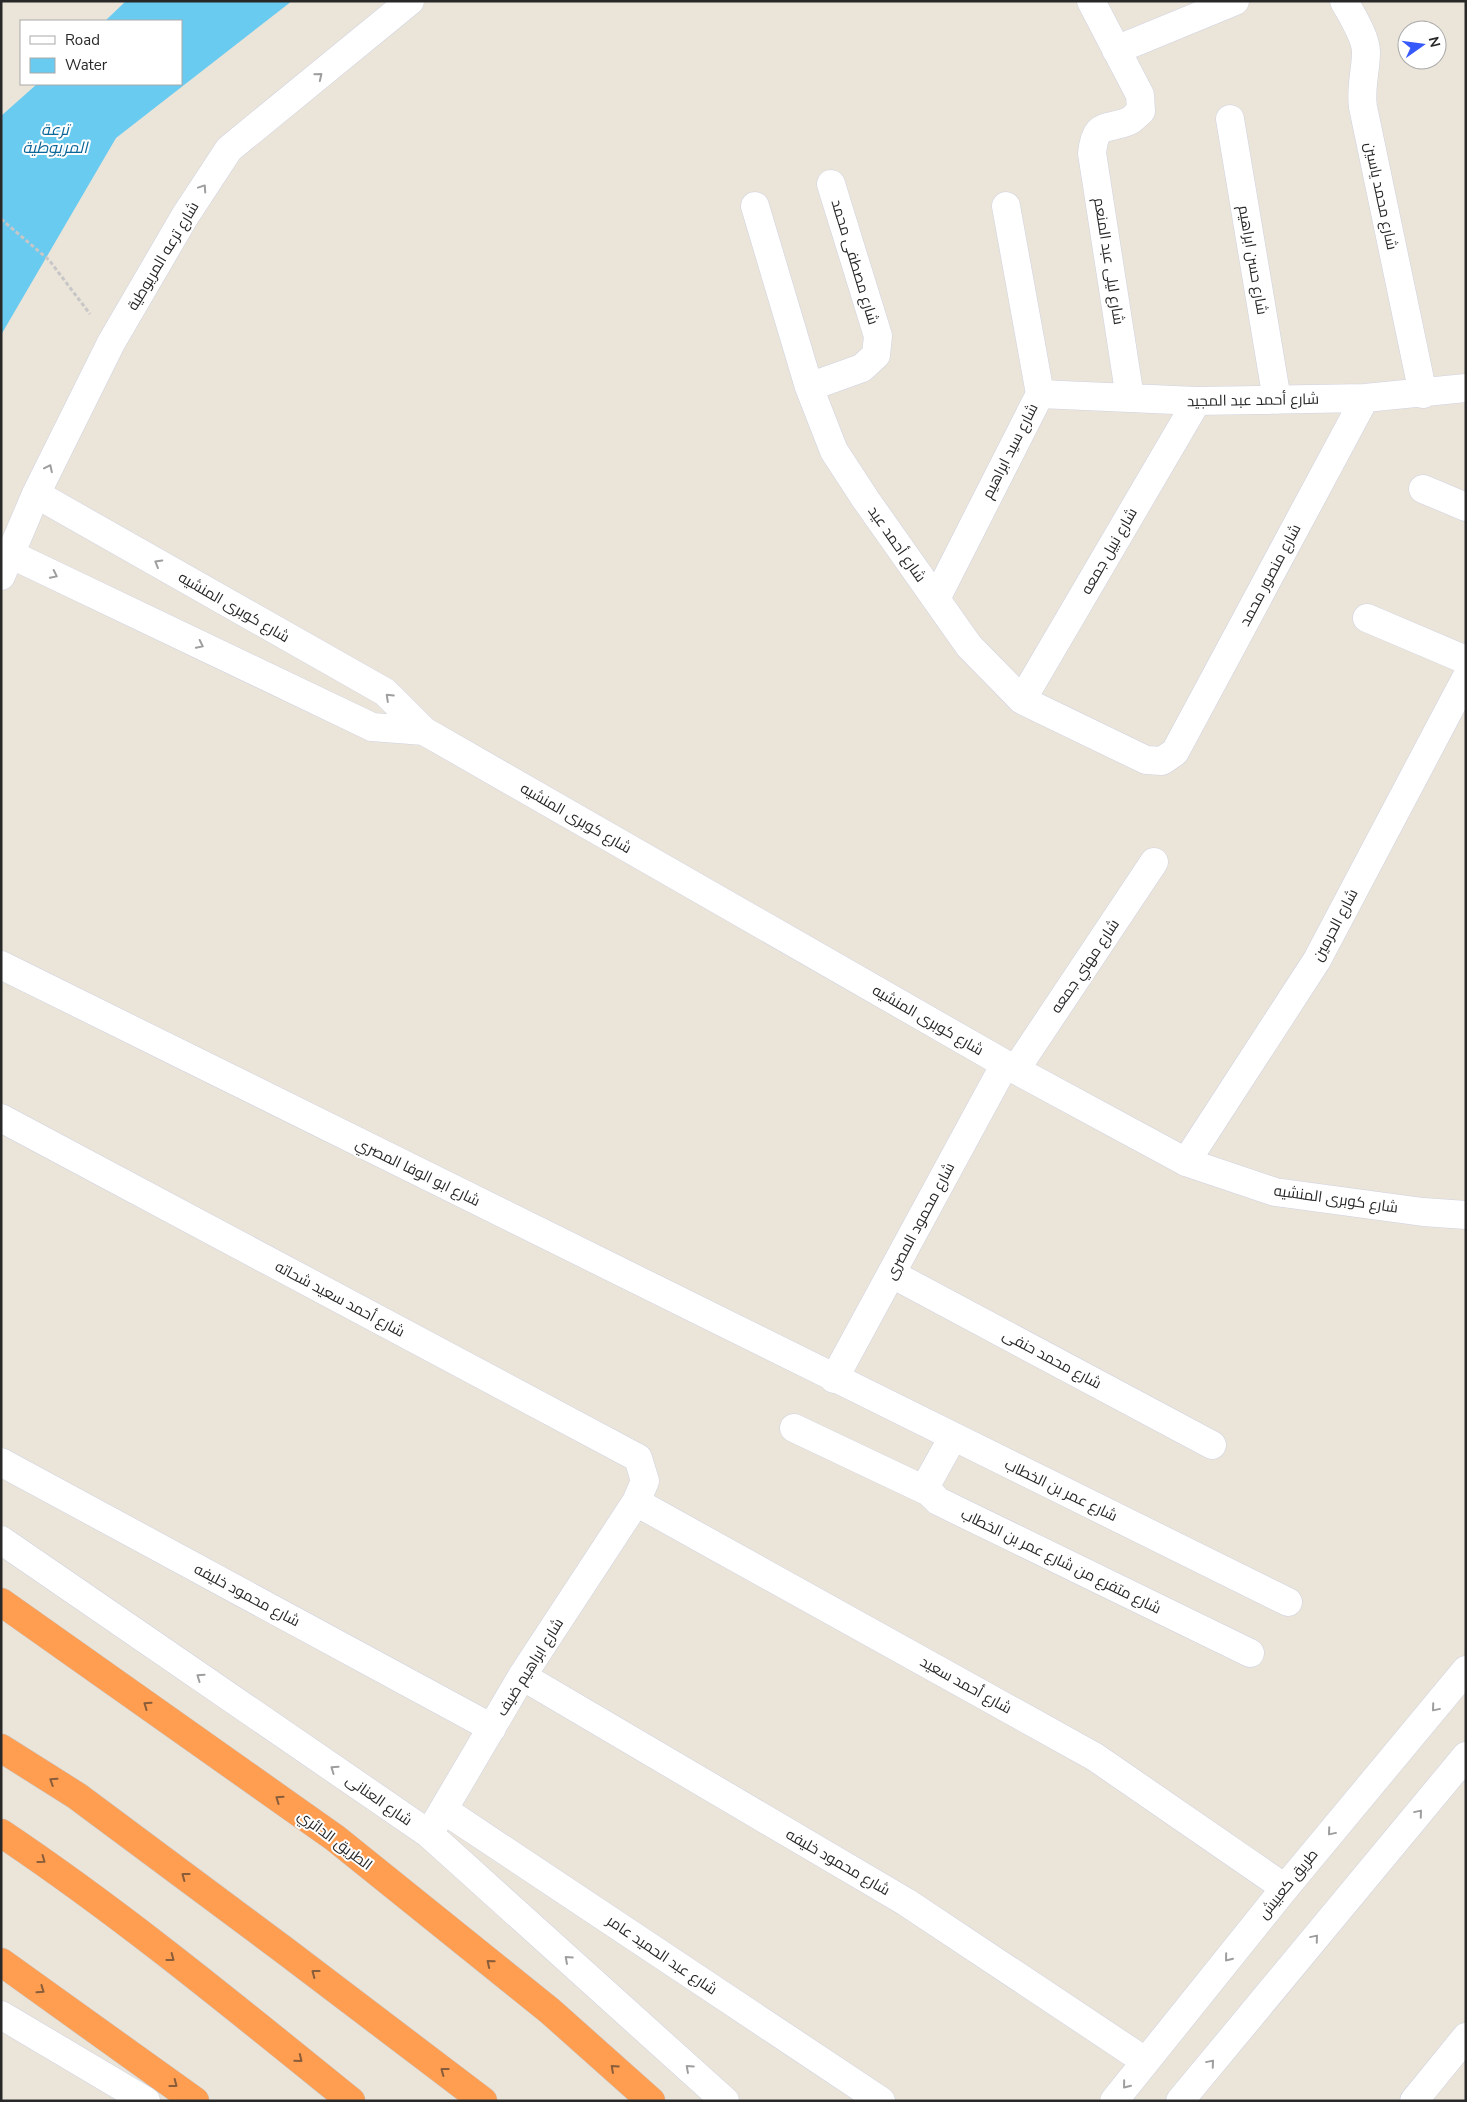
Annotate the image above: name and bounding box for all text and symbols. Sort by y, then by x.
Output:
legend [20,20,182,85]
north arrow [1397,20,1447,70]
text: Road [65,30,100,50]
text: N [1424,35,1445,49]
text: Water [65,55,108,75]
one-way arrow [313,73,322,81]
water label: ترعة المريوطية [23,119,89,159]
street label: شارع محمد ياسين [1359,140,1402,252]
one-way arrow [197,184,207,193]
street label: شارع ليلى عبد المنعم [1088,196,1129,326]
street label: شارع مصطفى محمد [825,197,884,327]
street label: شارع ترعه المريوطية [123,198,204,315]
street label: شارع حسن ابراهيم [1233,204,1272,317]
street label: شارع أحمد عبد المجيد [1187,389,1319,412]
street label: شارع سيد ابراهيم [977,400,1044,503]
one-way arrow [43,464,53,473]
street label: شارع أحمد عيد [863,502,931,587]
street label: شارع نبيل جمعه [1076,504,1143,598]
street label: شارع منصور محمد [1235,520,1306,630]
one-way arrow [154,560,163,570]
street label: شارع كوبرى المنشيه [174,567,293,648]
one-way arrow [49,568,58,579]
one-way arrow [195,638,204,649]
one-way arrow [386,694,395,703]
street label: شارع كوبرى المنشيه [516,778,635,859]
street label: شارع الحرمين [1308,885,1363,965]
street label: شارع مهني جمعه [1046,915,1126,1018]
street label: شارع كوبرى المنشيه [868,980,987,1061]
street label: شارع ابو الوفا المصري [352,1133,484,1213]
street label: شارع محمود المصرى [881,1159,960,1284]
street label: شارع كوبرى المنشيه [1272,1180,1400,1219]
street label: شارع أحمد سعيد شحاته [271,1256,408,1343]
street label: شارع محمد حنفى [999,1325,1105,1394]
street label: شارع عمر بن الخطاب [1001,1454,1121,1527]
street label: شارع متفرع من شارع عمر بن الخطاب [957,1504,1164,1619]
street label: شارع محمود خليفه [190,1559,303,1632]
street label: شارع ابراهيم ضيف [492,1614,569,1720]
street label: شارع أحمد سعيد [916,1652,1015,1719]
one-way arrow [196,1674,206,1683]
one-way arrow [143,1702,153,1711]
one-way arrow [1431,1702,1440,1711]
one-way arrow [330,1766,340,1775]
street label: شارع العنانى [341,1770,416,1831]
one-way arrow [49,1777,58,1787]
one-way arrow [276,1796,285,1805]
street label: الطريق الدائري [292,1805,376,1876]
one-way arrow [1413,1810,1421,1819]
street label: شارع محمود خليفه [782,1824,894,1901]
one-way arrow [1327,1827,1336,1836]
street label: طريق كعبيش [1254,1845,1322,1923]
one-way arrow [36,1854,45,1863]
one-way arrow [181,1872,190,1882]
street label: شارع عبد الحميد عامر [601,1910,721,2000]
one-way arrow [1309,1935,1317,1944]
one-way arrow [165,1953,174,1961]
one-way arrow [1224,1953,1233,1962]
one-way arrow [565,1956,574,1965]
one-way arrow [487,1960,496,1969]
one-way arrow [312,1970,321,1978]
one-way arrow [35,1984,45,1993]
one-way arrow [293,2053,302,2061]
one-way arrow [1205,2060,1214,2069]
one-way arrow [611,2065,620,2074]
one-way arrow [686,2065,695,2074]
one-way arrow [441,2069,450,2077]
one-way arrow [168,2079,177,2087]
one-way arrow [1124,2079,1132,2088]

